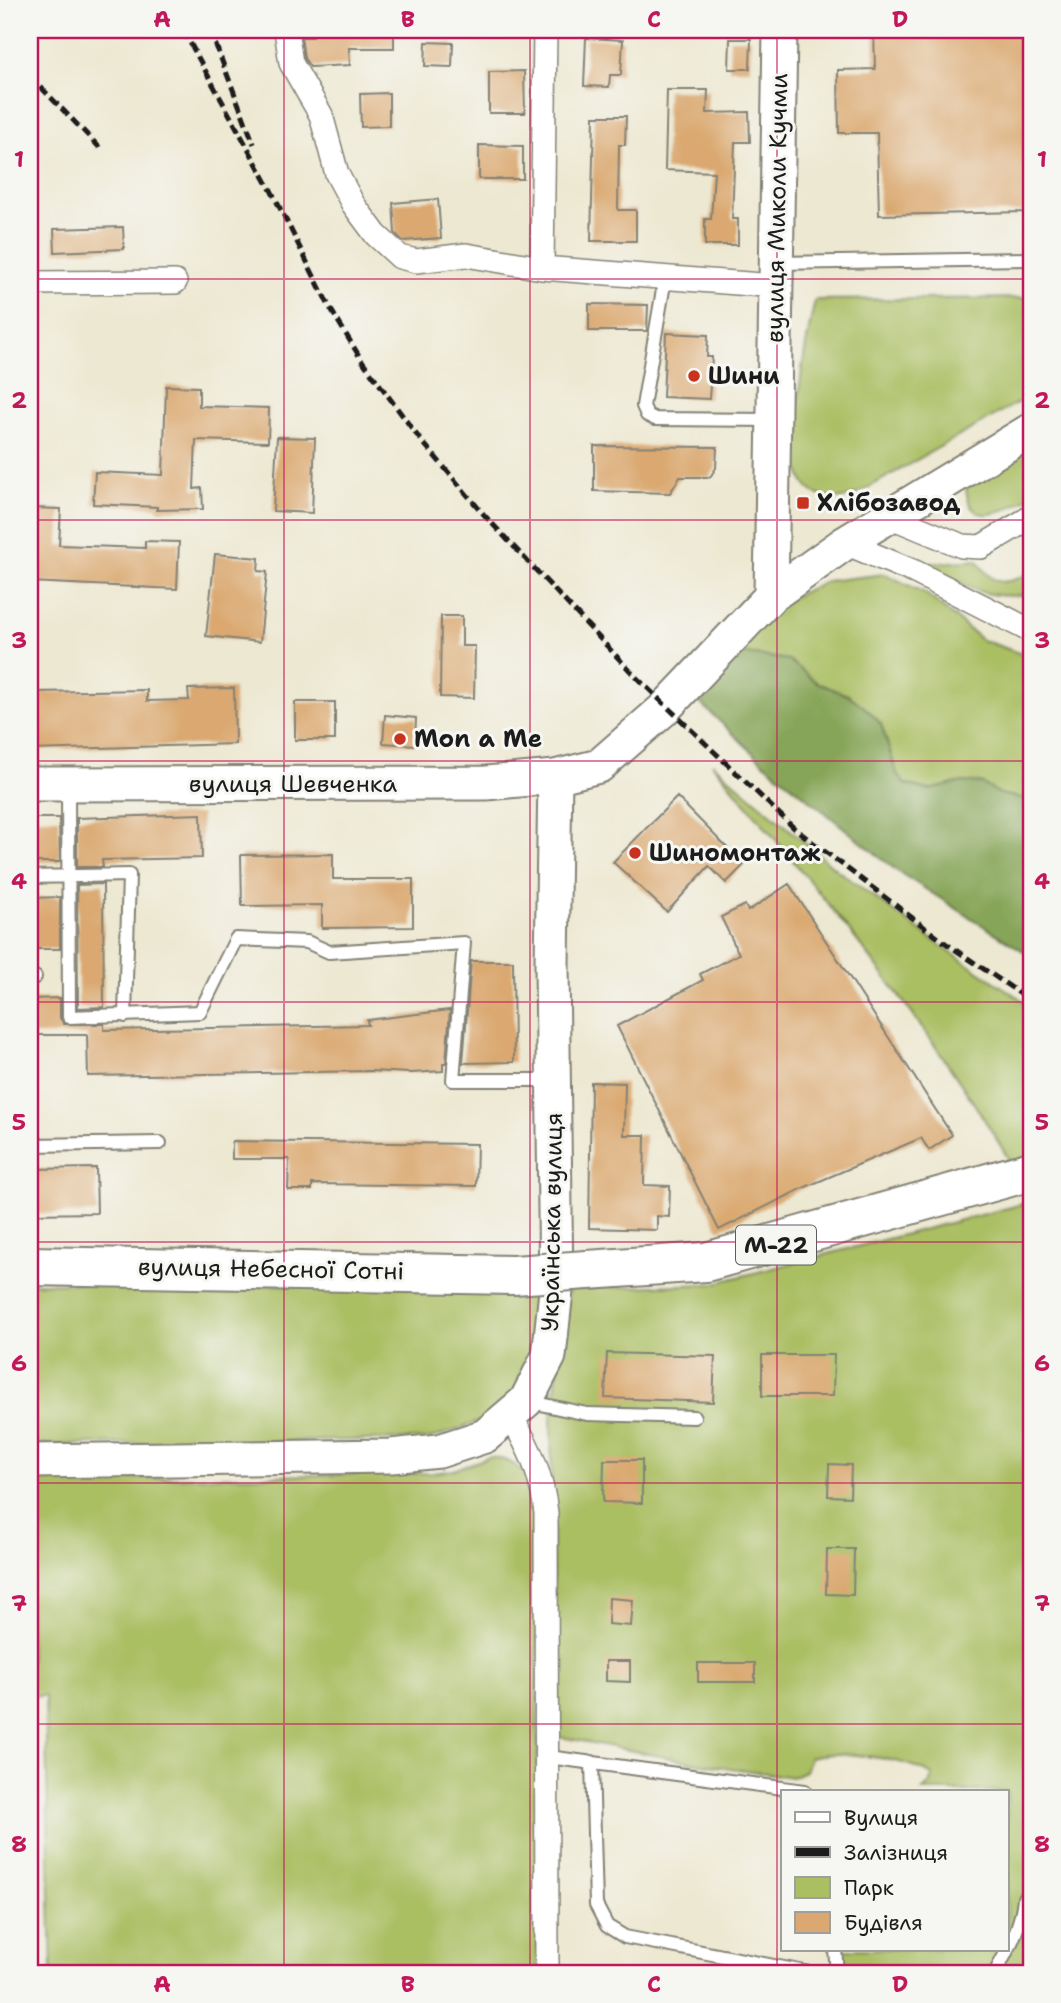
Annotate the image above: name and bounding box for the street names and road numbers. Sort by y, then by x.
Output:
street label: вулиця Миколи Кучми [759,73,795,343]
street label: вулиця Шевченка [189,768,397,800]
street label: Українська вулиця [534,1112,570,1332]
road number: М-22 [736,1226,816,1264]
street label: вулиця Небесної Сотні [138,1251,404,1287]

